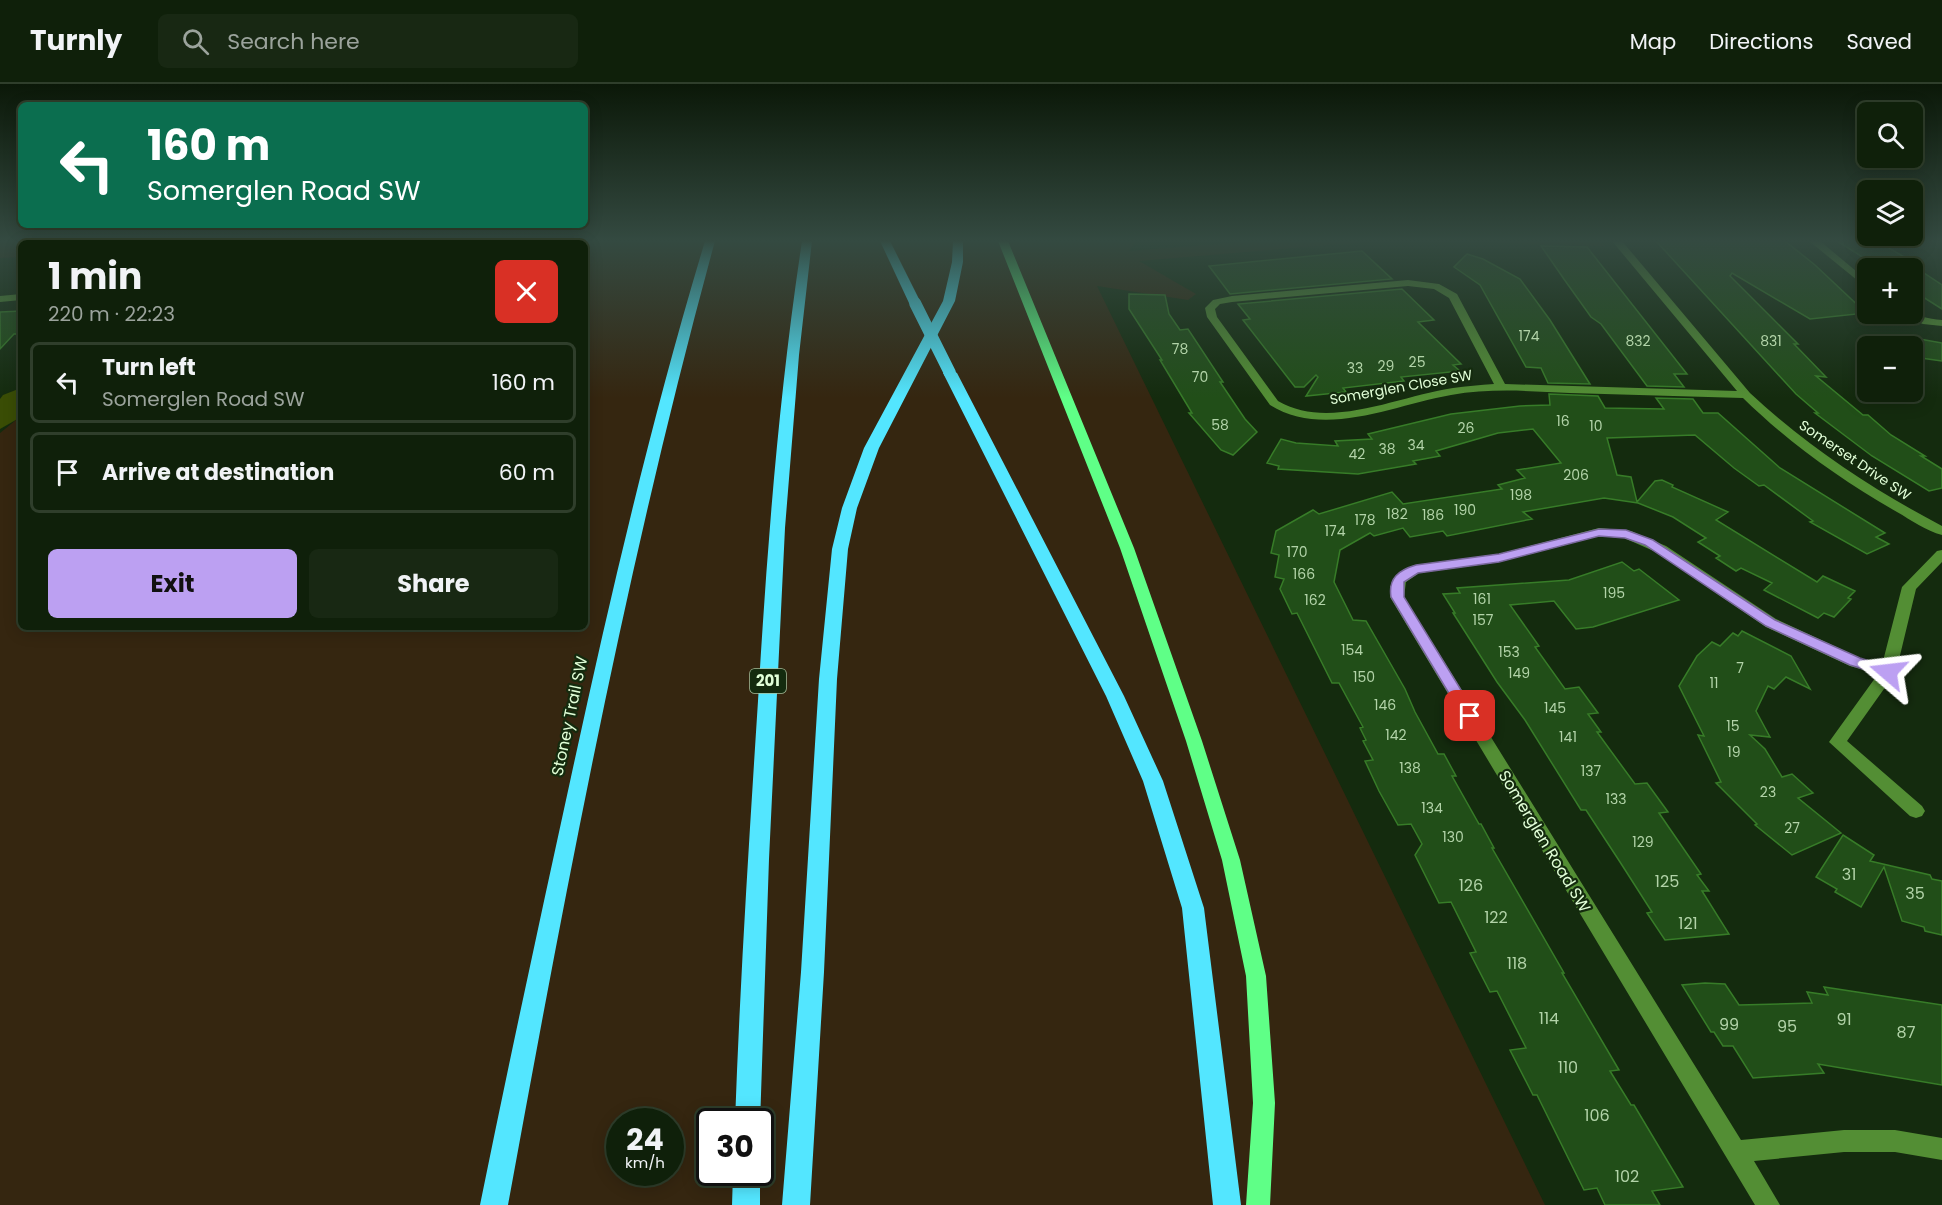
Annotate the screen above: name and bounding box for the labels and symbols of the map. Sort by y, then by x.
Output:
house number: 174 [1519,326,1540,346]
house number: 832 [1625,331,1651,351]
house number: 831 [1760,331,1782,351]
house number: 78 [1172,339,1188,359]
house number: 25 [1409,352,1425,372]
house number: 29 [1378,356,1394,376]
house number: 33 [1347,358,1363,378]
street label: Somerglen Close SW [1328,365,1474,409]
house number: 70 [1192,367,1208,387]
house number: 16 [1556,411,1570,431]
house number: 58 [1211,415,1229,435]
street label: Somerset Drive SW [1795,415,1915,505]
house number: 10 [1589,416,1603,436]
house number: 26 [1458,418,1475,438]
house number: 34 [1407,435,1425,455]
house number: 38 [1378,439,1396,459]
house number: 42 [1349,444,1365,464]
house number: 206 [1563,465,1589,485]
house number: 198 [1510,485,1532,505]
house number: 190 [1454,500,1476,520]
house number: 182 [1386,504,1408,524]
house number: 186 [1422,505,1444,525]
house number: 178 [1355,510,1376,530]
house number: 174 [1325,521,1346,541]
house number: 170 [1287,542,1307,562]
house number: 166 [1293,564,1315,584]
house number: 195 [1603,583,1625,603]
house number: 161 [1473,589,1491,609]
house number: 162 [1304,590,1326,610]
house number: 157 [1473,610,1494,630]
house number: 154 [1341,640,1363,660]
position arrow [1856,640,1920,704]
house number: 153 [1498,642,1520,662]
street label: Stoney Trail SW [546,654,593,778]
house number: 7 [1736,658,1744,678]
house number: 149 [1508,663,1530,683]
house number: 150 [1353,667,1375,687]
road number: 201 [750,669,786,693]
house number: 11 [1710,673,1718,693]
pin [1444,690,1495,741]
house number: 146 [1374,695,1396,715]
house number: 145 [1544,698,1566,718]
house number: 15 [1726,716,1740,736]
house number: 142 [1385,725,1407,745]
house number: 141 [1559,727,1577,747]
house number: 19 [1727,742,1741,762]
house number: 138 [1399,758,1421,778]
house number: 137 [1581,761,1602,781]
street label: Somerglen Road SW [1493,766,1596,917]
house number: 23 [1760,782,1776,802]
house number: 133 [1606,789,1626,809]
house number: 134 [1421,798,1443,818]
house number: 27 [1784,818,1800,838]
house number: 130 [1442,827,1464,847]
house number: 129 [1632,832,1654,852]
house number: 31 [1842,863,1856,886]
house number: 125 [1655,870,1679,893]
house number: 126 [1459,874,1483,897]
house number: 35 [1905,882,1925,905]
house number: 122 [1484,906,1508,929]
house number: 121 [1678,912,1698,935]
house number: 118 [1507,952,1527,975]
house number: 114 [1539,1007,1559,1030]
house number: 91 [1836,1008,1852,1031]
house number: 99 [1719,1013,1739,1036]
house number: 95 [1777,1015,1797,1038]
house number: 87 [1897,1021,1916,1044]
house number: 110 [1558,1056,1578,1079]
house number: 106 [1584,1104,1610,1127]
speed limit sign: 30 [696,1108,774,1186]
house number: 102 [1615,1165,1639,1188]

